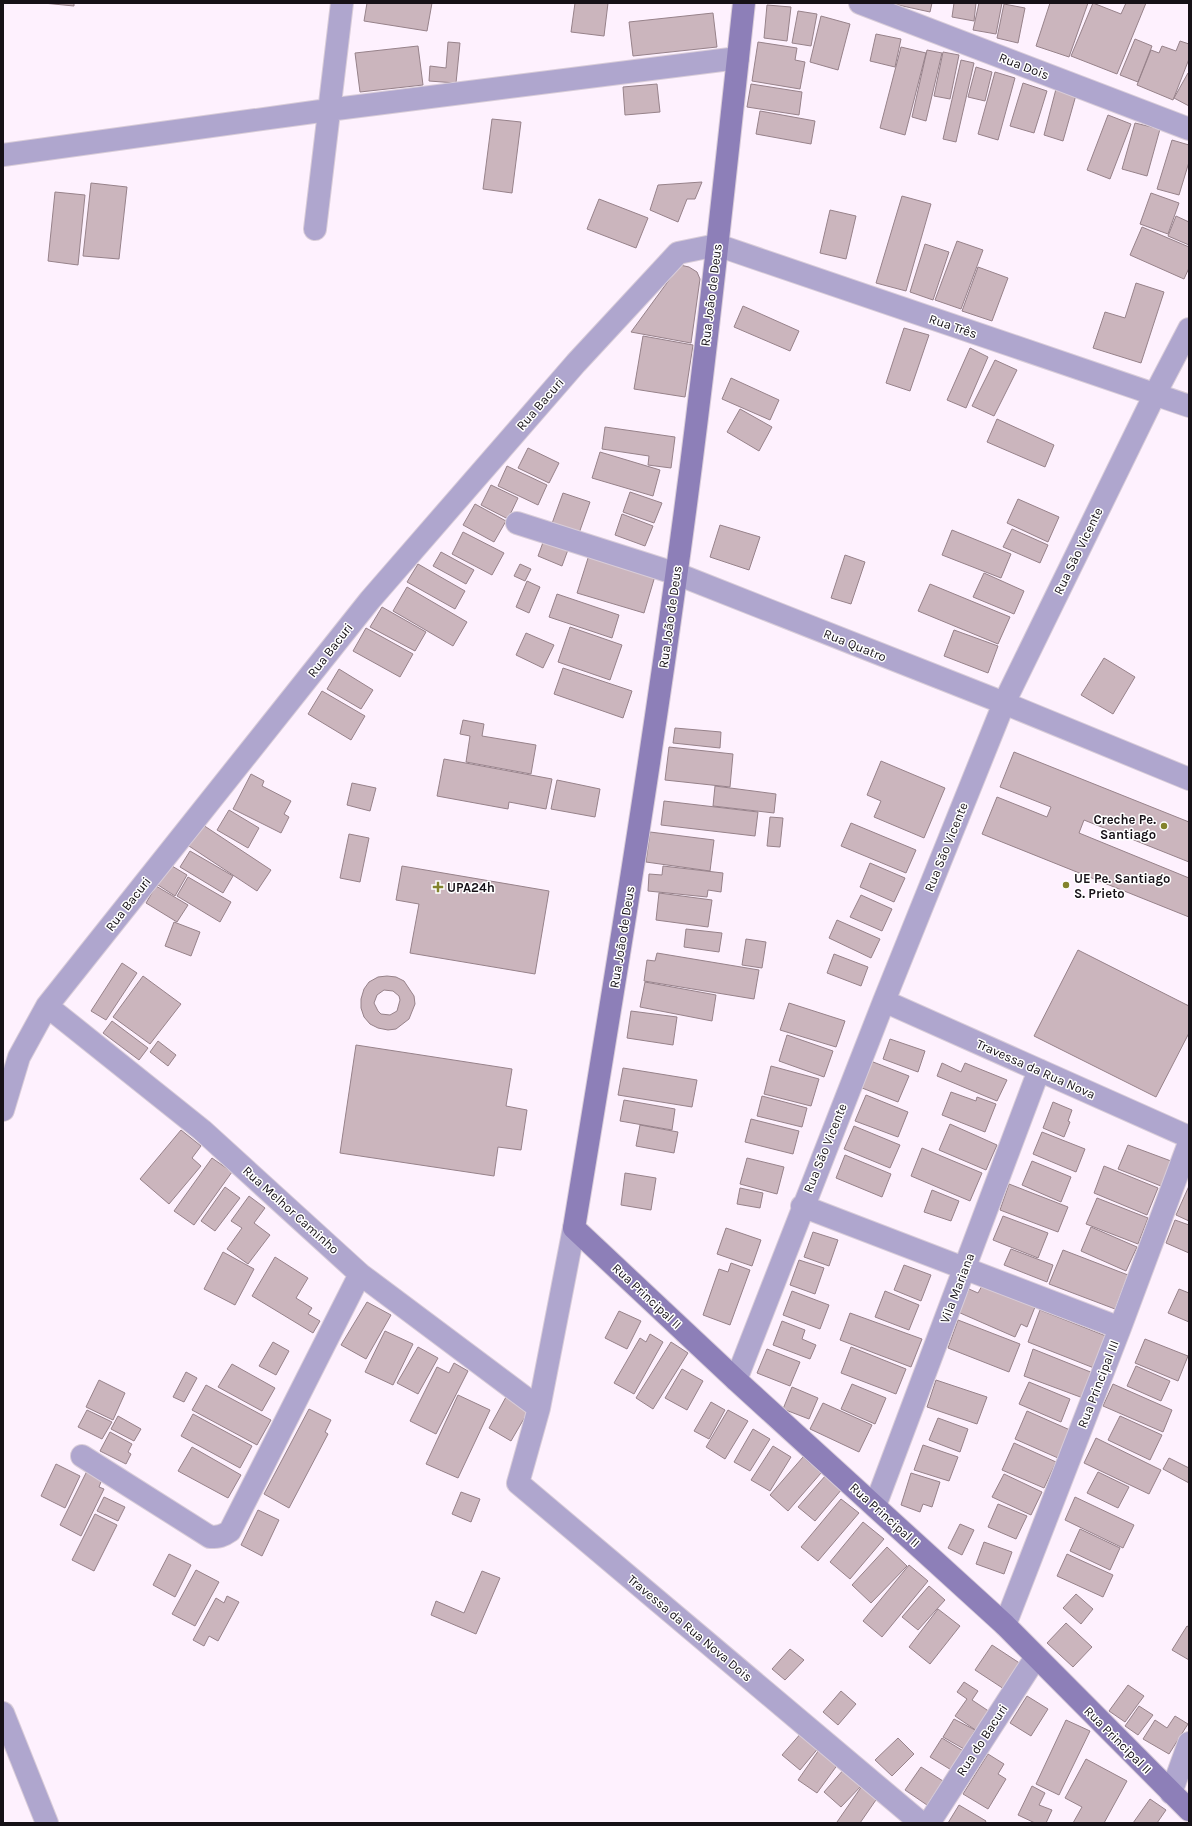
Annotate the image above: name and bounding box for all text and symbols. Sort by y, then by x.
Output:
street label: Rua Dois [997,50,1051,82]
street label: Rua João de Deus [697,243,725,347]
street label: Rua Três [927,311,979,341]
street label: Rua Bacuri [513,375,567,433]
street label: Rua São Vicente [1050,505,1106,597]
street label: Rua João de Deus [655,565,685,669]
street label: Rua Bacuri [304,620,356,680]
street label: Rua Quatro [821,626,889,664]
street label: Rua São Vicente [921,800,971,894]
place label: Creche Pe. Santiago [1093,812,1156,842]
marker: Creche Pe. Santiago [1159,821,1169,831]
place label: UE Pe. Santiago S. Prieto [1074,871,1170,901]
street label: Rua Bacuri [102,874,154,934]
place label: UPA24h [447,880,495,895]
marker: UE Pe. Santiago S. Prieto [1061,880,1071,890]
marker: UPA24h [432,881,444,893]
street label: Rua João de Deus [607,885,638,989]
street label: Travessa da Rua Nova [974,1036,1098,1102]
street label: Rua São Vicente [800,1101,850,1195]
street label: Rua Melhor Caminho [240,1163,342,1257]
street label: Vila Mariana [937,1251,977,1325]
street label: Rua Principal II [609,1260,685,1332]
street label: Rua Principal III [1074,1338,1122,1430]
street label: Rua Principal II [847,1480,923,1550]
street label: Travessa da Rua Nova Dois [625,1572,755,1685]
street label: Rua do Bacuri [953,1701,1011,1779]
street label: Rua Principal II [1081,1703,1155,1777]

